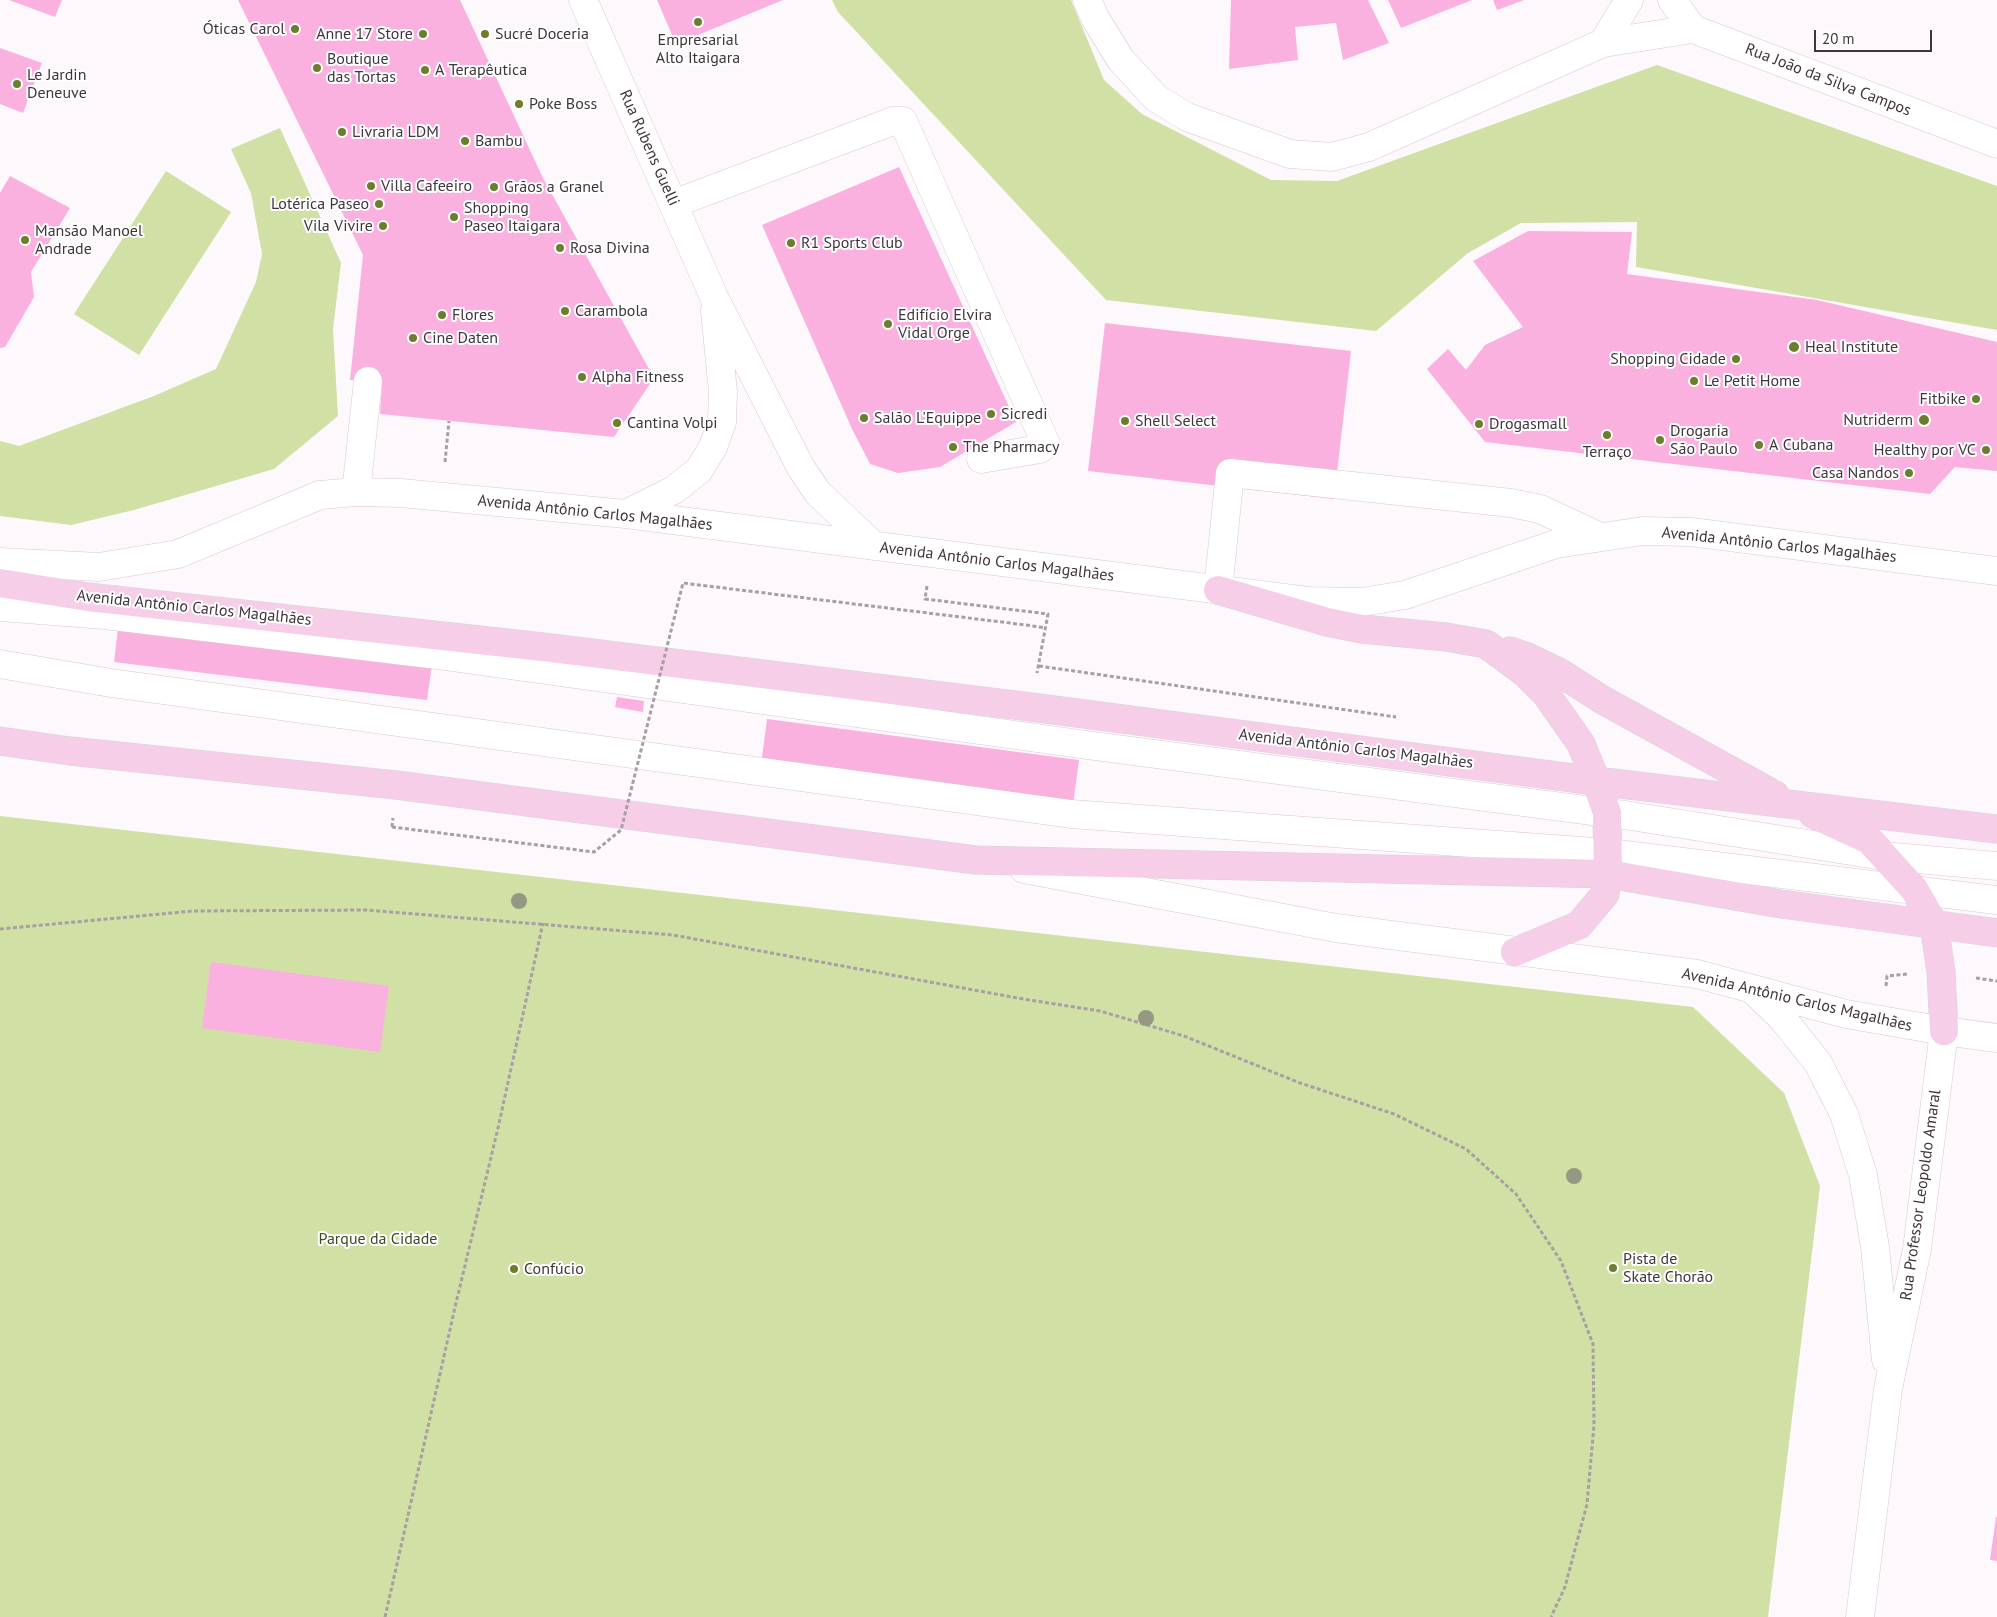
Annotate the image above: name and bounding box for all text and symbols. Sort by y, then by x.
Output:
marker: Empresarial Alto Itaigara [692,16,704,28]
place label: Óticas Carol [203,19,285,39]
scale bar [1817,20,1934,52]
marker: Óticas Carol [289,23,301,35]
place label: Anne 17 Store [316,24,413,44]
place label: Sucré Doceria [495,24,589,44]
marker: Anne 17 Store [417,28,429,40]
marker: Sucré Doceria [479,28,491,40]
text: 20 m [1822,29,1855,48]
place label: Empresarial Alto Itaigara [656,30,740,68]
street label: Rua João da Silva Campos [1742,39,1914,121]
place label: Boutique das Tortas [327,49,396,87]
place label: A Terapêutica [435,60,527,80]
marker: Boutique das Tortas [311,62,323,74]
marker: A Terapêutica [419,64,431,76]
place label: Le Jardin Deneuve [27,65,87,103]
marker: Le Jardin Deneuve [11,78,23,90]
street label: Rua Rubens Guelli [615,87,683,209]
place label: Poke Boss [529,94,597,114]
marker: Poke Boss [513,98,525,110]
place label: Livraria LDM [352,122,439,142]
marker: Livraria LDM [336,126,348,138]
place label: Bambu [475,131,523,151]
marker: Bambu [459,135,471,147]
place label: Villa Cafeeiro [381,176,472,196]
place label: Grãos a Granel [504,177,604,197]
marker: Villa Cafeeiro [365,180,377,192]
marker: Grãos a Granel [488,181,500,193]
place label: Lotérica Paseo [271,194,369,214]
marker: Lotérica Paseo [373,198,385,210]
place label: Shopping Paseo Itaigara [464,198,560,236]
marker: Shopping Paseo Itaigara [448,211,460,223]
place label: Vila Vivire [304,216,373,236]
marker: Vila Vivire [377,220,389,232]
place label: Mansão Manoel Andrade [35,221,143,259]
place label: R1 Sports Club [801,233,903,253]
marker: Mansão Manoel Andrade [19,234,31,246]
marker: R1 Sports Club [785,237,797,249]
place label: Rosa Divina [570,238,650,258]
marker: Rosa Divina [554,242,566,254]
place label: Carambola [575,301,648,321]
place label: Flores [452,305,494,325]
marker: Carambola [559,305,571,317]
place label: Edifício Elvira Vidal Orge [898,305,992,343]
marker: Flores [436,309,448,321]
marker: Edifício Elvira Vidal Orge [882,318,894,330]
place label: Cine Daten [423,328,498,348]
marker: Cine Daten [407,332,419,344]
place label: Heal Institute [1805,337,1898,357]
marker: Heal Institute [1787,340,1801,354]
place label: Shopping Cidade [1610,349,1726,369]
marker: Shopping Cidade [1730,353,1742,365]
place label: Alpha Fitness [592,367,684,387]
marker: Alpha Fitness [576,371,588,383]
place label: Le Petit Home [1704,371,1800,391]
marker: Le Petit Home [1688,375,1700,387]
place label: Fitbike [1919,389,1966,409]
marker: Fitbike [1970,393,1982,405]
place label: Sicredi [1001,404,1047,424]
place label: Salão L'Equippe [874,408,981,428]
marker: Sicredi [985,408,997,420]
place label: Nutriderm [1843,410,1913,430]
place label: Shell Select [1135,411,1216,431]
marker: Salão L'Equippe [858,412,870,424]
place label: Cantina Volpi [627,413,718,433]
marker: Nutriderm [1917,413,1931,427]
place label: Drogasmall [1489,414,1567,434]
marker: Shell Select [1119,415,1131,427]
marker: Cantina Volpi [611,417,623,429]
marker: Drogasmall [1473,418,1485,430]
place label: Drogaria São Paulo [1670,421,1737,459]
marker: Terraço [1601,429,1613,441]
marker: Drogaria São Paulo [1654,434,1666,446]
place label: A Cubana [1769,435,1833,455]
place label: The Pharmacy [963,437,1060,457]
marker: A Cubana [1753,439,1765,451]
place label: Healthy por VC [1874,440,1976,460]
marker: The Pharmacy [947,441,959,453]
place label: Terraço [1582,442,1632,462]
marker: Healthy por VC [1980,444,1992,456]
place label: Casa Nandos [1812,463,1899,483]
marker: Casa Nandos [1903,467,1915,479]
street label: Avenida Antônio Carlos Magalhães [477,491,713,535]
street label: Avenida Antônio Carlos Magalhães [1661,523,1897,567]
street label: Avenida Antônio Carlos Magalhães [879,538,1115,586]
street label: Avenida Antônio Carlos Magalhães [76,586,312,630]
street label: Avenida Antônio Carlos Magalhães [1238,725,1474,773]
street label: Avenida Antônio Carlos Magalhães [1680,964,1914,1036]
street label: Rua Professor Leopoldo Amaral [1897,1088,1945,1302]
park label: Parque da Cidade [319,1229,437,1249]
place label: Pista de Skate Chorão [1623,1249,1713,1287]
place label: Confúcio [524,1259,584,1279]
marker: Pista de Skate Chorão [1607,1262,1619,1274]
marker: Confúcio [508,1263,520,1275]

